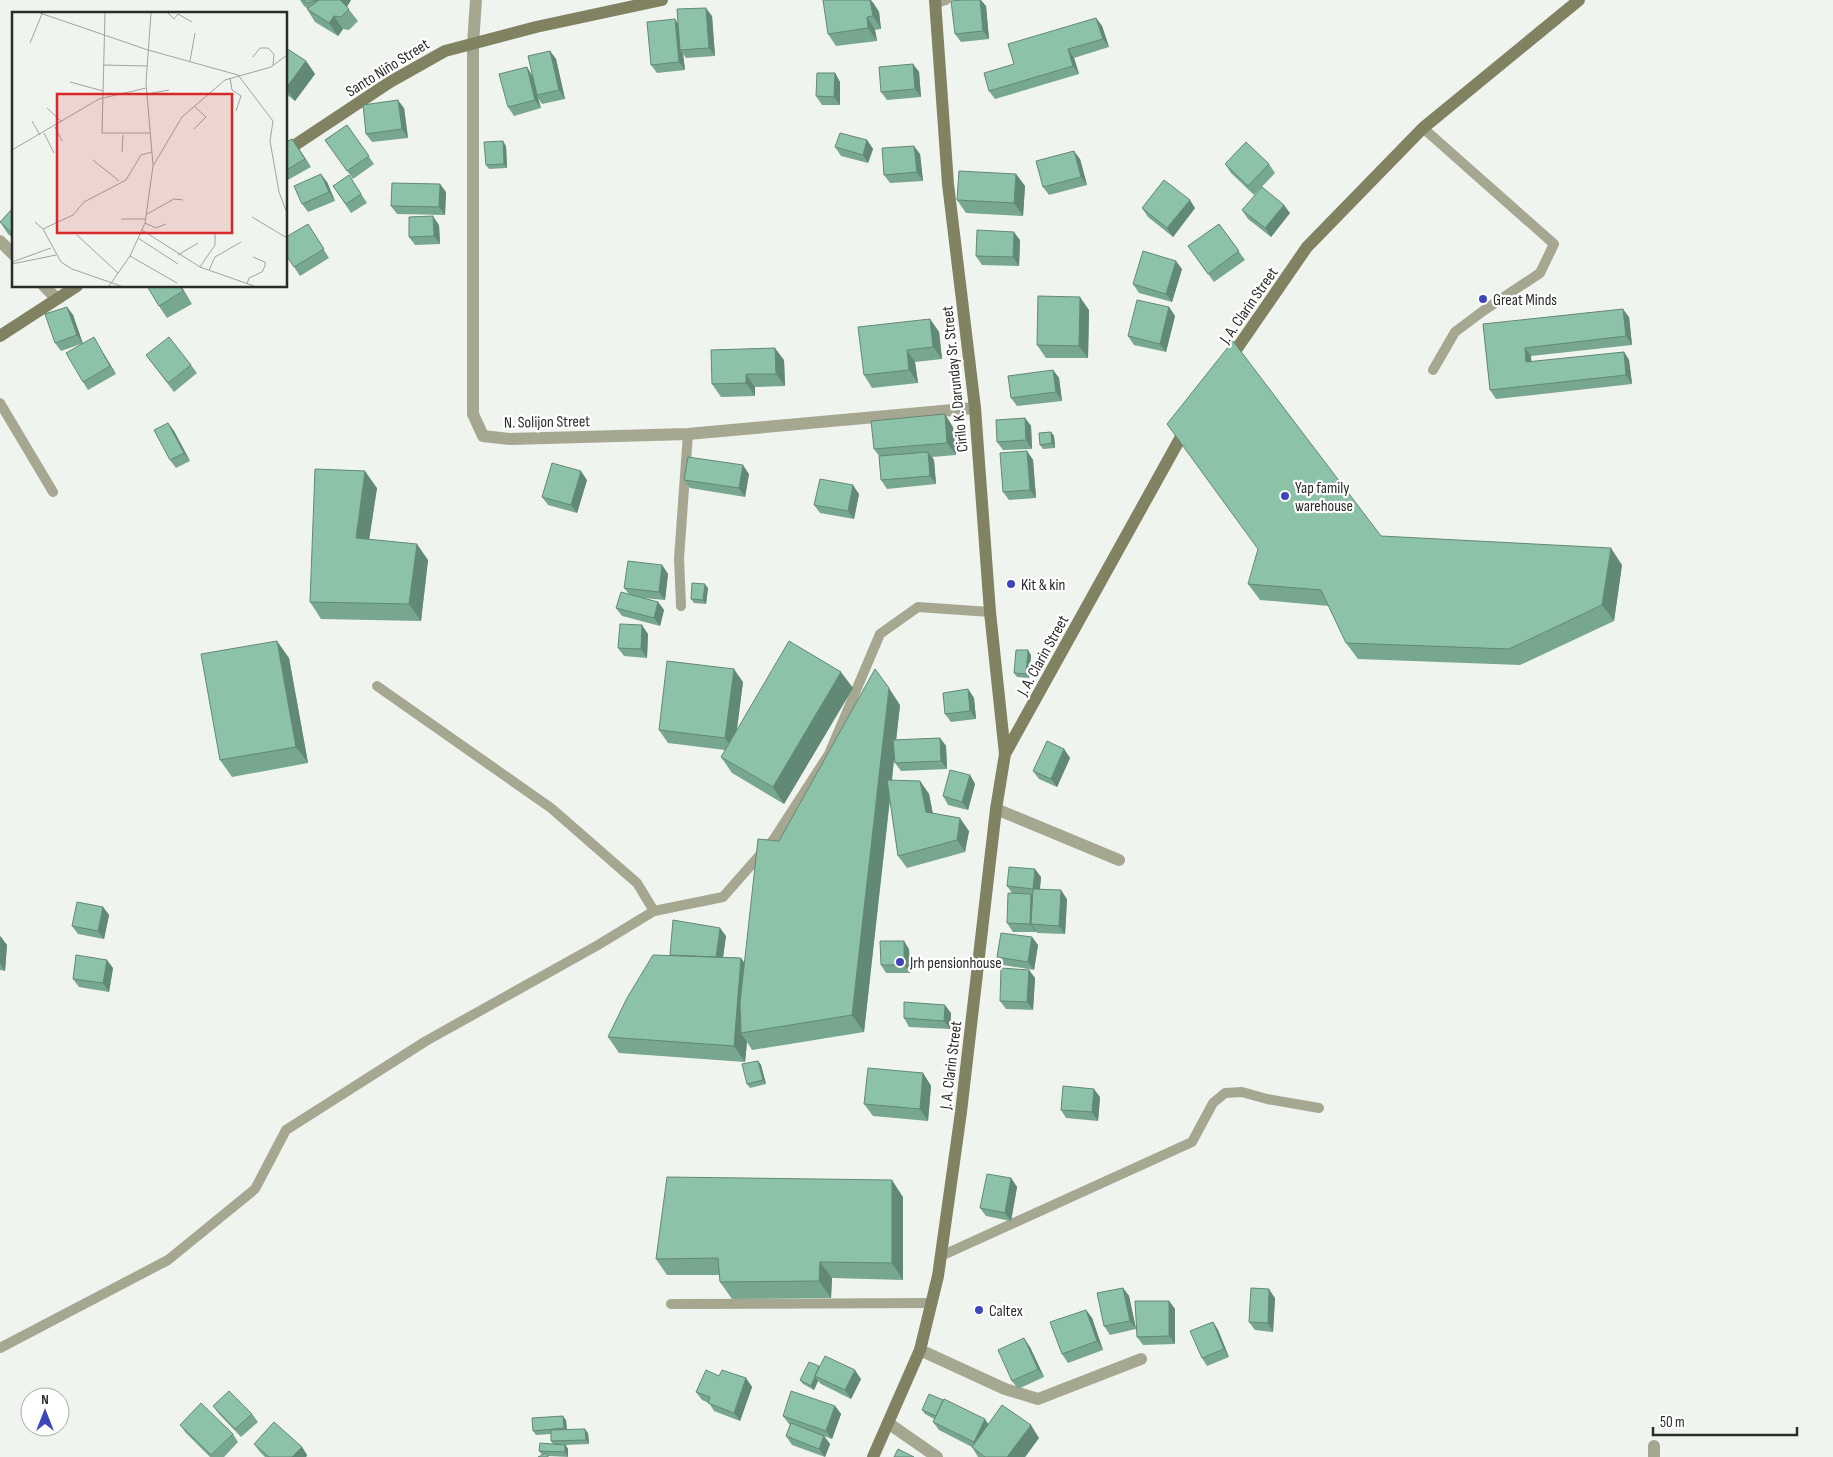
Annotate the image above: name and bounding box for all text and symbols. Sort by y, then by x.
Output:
inset map [12,12,288,288]
street label: Santo Niño Street [343,35,433,101]
street label: J. A. Clarin Street [1215,264,1283,348]
place label: Great Minds [1493,291,1557,310]
marker: Great Minds [1477,293,1489,305]
street label: Cirilo K. Darunday Sr. Street [938,305,973,453]
street label: N. Solijon Street [504,412,590,433]
place label: Yap family warehouse [1295,479,1353,516]
marker: Yap family warehouse [1279,490,1291,502]
place label: Kit & kin [1021,576,1065,595]
marker: Kit & kin [1005,578,1017,590]
street label: J. A. Clarin Street [1013,612,1073,700]
place label: Jrh pensionhouse [909,954,1002,973]
marker: Jrh pensionhouse [894,956,906,968]
street label: J. A. Clarin Street [937,1020,966,1111]
place label: Caltex [989,1302,1023,1321]
marker: Caltex [973,1304,985,1316]
north arrow [20,1387,70,1437]
text: N [41,1391,49,1408]
scale bar [1653,1404,1797,1436]
text: 50 m [1660,1413,1685,1432]

